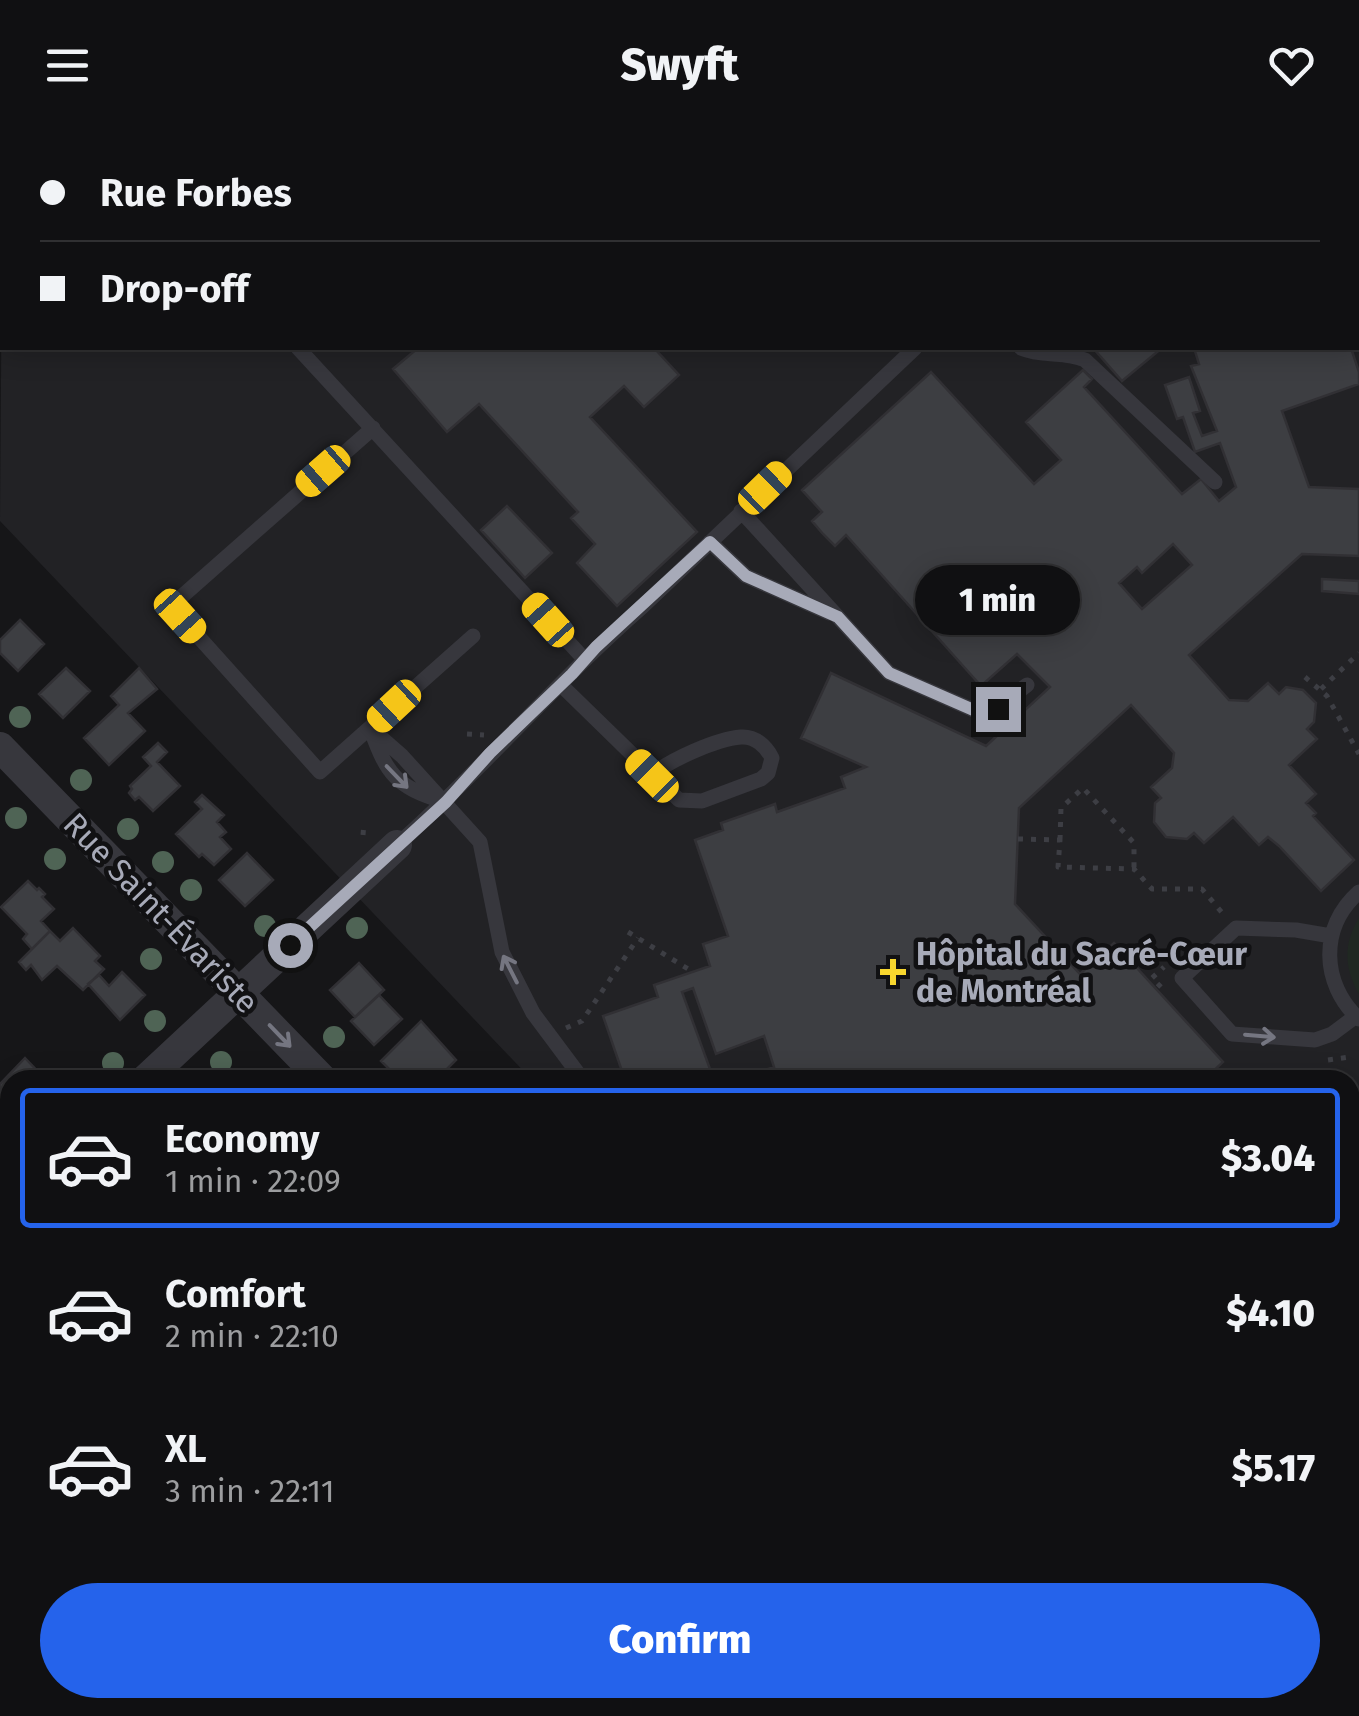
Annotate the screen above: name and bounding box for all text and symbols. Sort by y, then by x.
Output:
icon: menu [40,38,95,93]
text: Swyft [621,38,738,92]
icon: heart [1264,38,1319,93]
text: Rue Forbes [100,170,292,216]
text: Drop-off [100,266,248,312]
car [291,440,355,502]
car [733,456,797,520]
callout: 1 min [916,564,1080,634]
text: 1 min [959,581,1036,619]
car [149,584,211,648]
car [517,588,579,652]
car [362,675,426,737]
route end [976,687,1021,732]
car [620,744,684,808]
one-way arrow [384,765,408,789]
street label: Rue Saint-Évariste [56,805,266,1021]
route start [268,923,313,968]
place label: Hôpital du Sacré-Cœur de Montréal [916,935,1247,1010]
one-way arrow [500,954,519,984]
marker: Hôpital du Sacré-Cœur de Montréal [880,959,906,985]
one-way arrow [268,1024,292,1048]
one-way arrow [1243,1027,1275,1046]
icon: car [45,1113,135,1203]
text: Economy [165,1116,320,1162]
text: $3.04 [1221,1135,1315,1181]
text: 1 min · 22:09 [165,1162,341,1200]
icon: car [45,1268,135,1358]
text: Comfort [165,1271,306,1317]
text: $4.10 [1226,1290,1315,1336]
text: 2 min · 22:10 [165,1317,339,1355]
icon: car [45,1423,135,1513]
text: XL [165,1426,207,1472]
text: $5.17 [1232,1445,1315,1491]
text: 3 min · 22:11 [165,1472,335,1510]
button: Confirm [40,1583,1320,1698]

